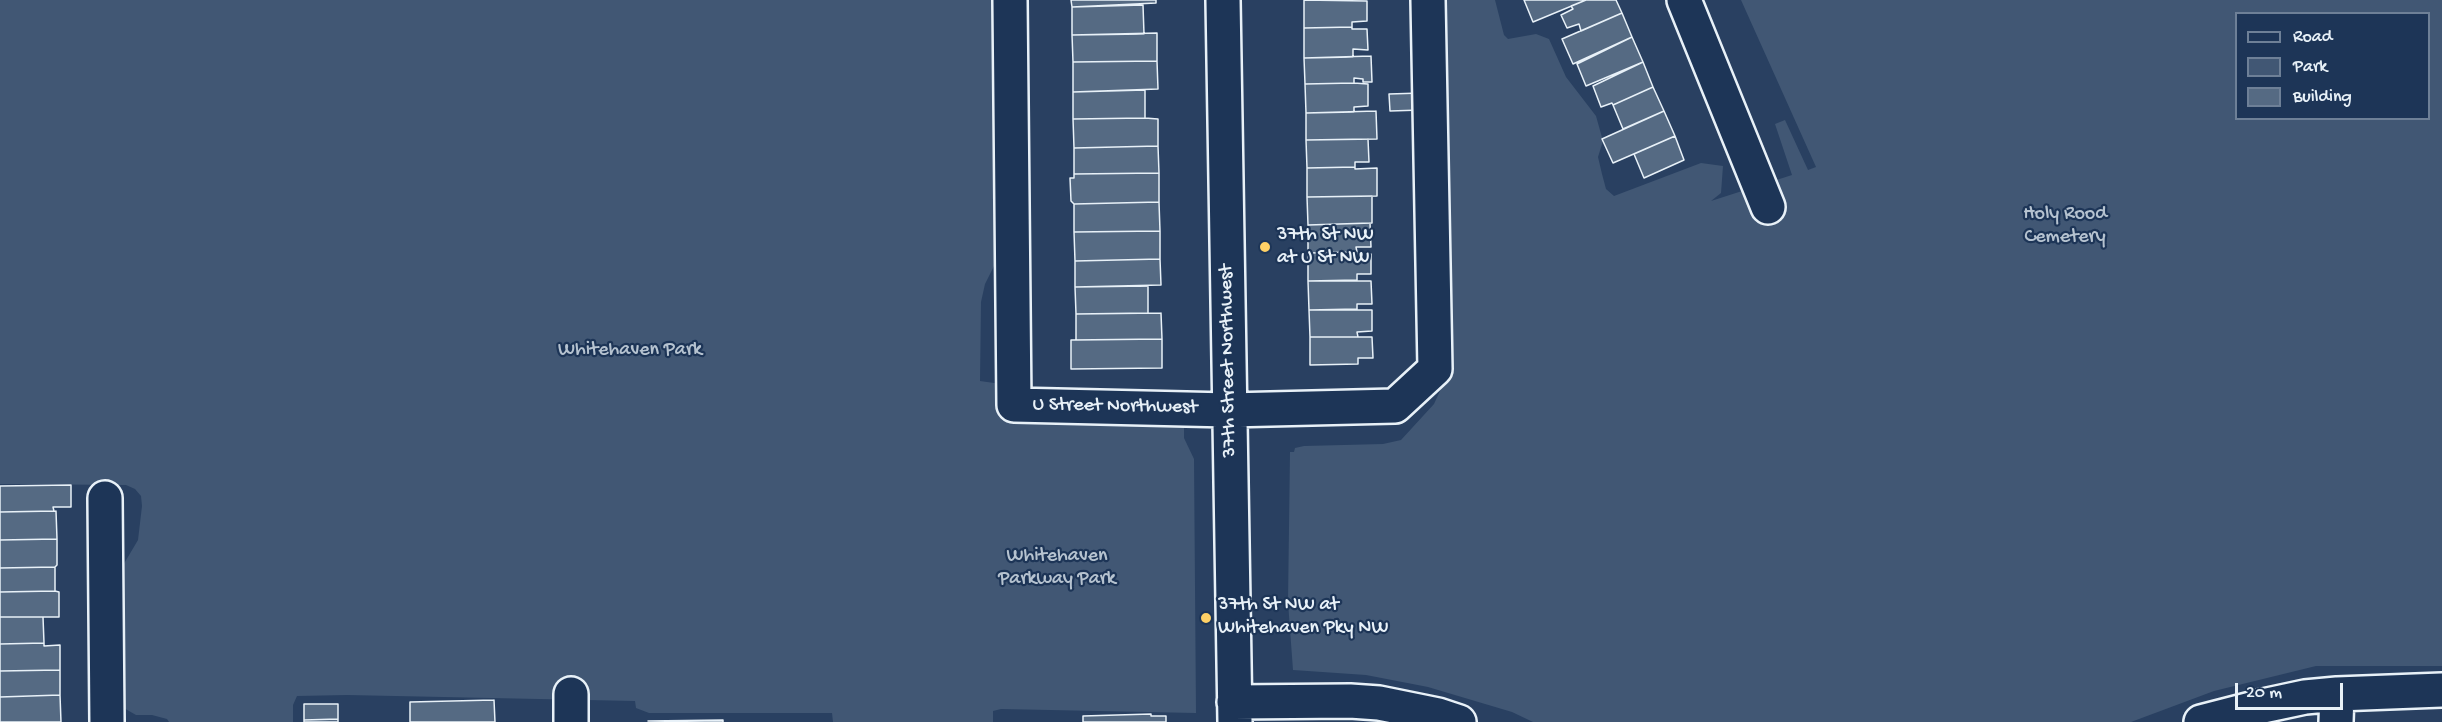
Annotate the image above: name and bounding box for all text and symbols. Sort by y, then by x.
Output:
legend [2235,12,2430,120]
text: Road [2293,27,2332,48]
text: Park [2293,57,2327,78]
text: Building [2293,87,2352,108]
park label: Holy Rood Cemetery [2023,203,2107,250]
place label: 37th St NW at U St NW [1277,224,1374,271]
marker: 37th St NW at U St NW [1258,240,1272,254]
street label: 37th Street Northwest [1215,264,1243,458]
park label: Whitehaven Park [558,339,702,363]
street label: U Street Northwest [1032,394,1198,420]
park label: Whitehaven Parkway Park [998,545,1116,592]
place label: 37th St NW at Whitehaven Pky NW [1218,594,1388,641]
marker: 37th St NW at Whitehaven Pky NW [1199,611,1213,625]
scale bar [2238,671,2346,709]
text: 20 m [2246,683,2282,704]

